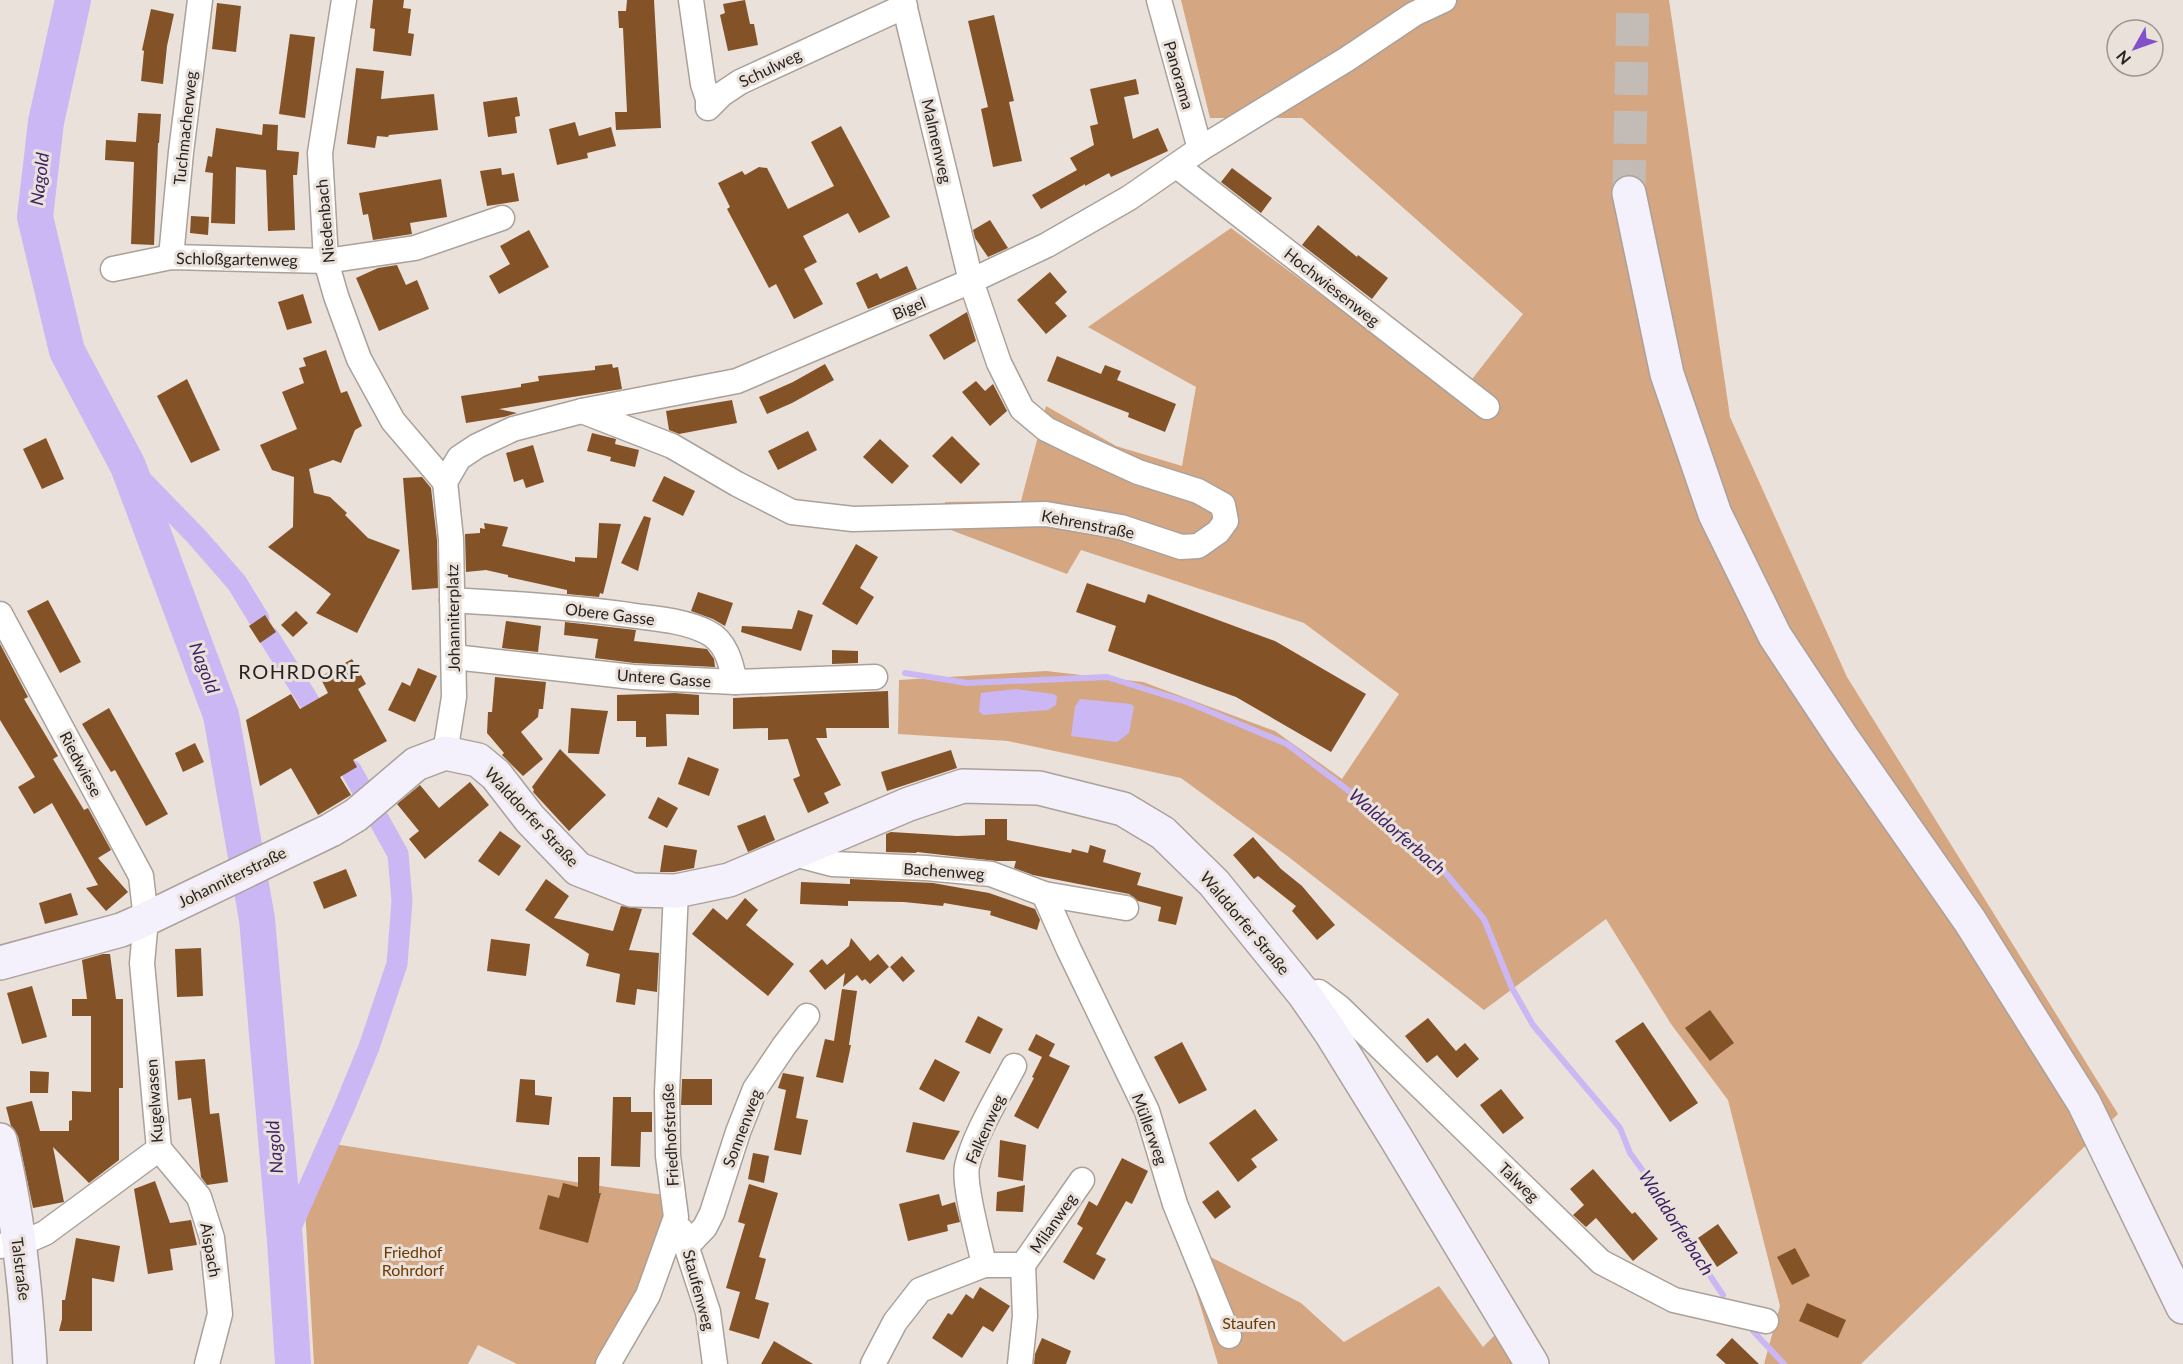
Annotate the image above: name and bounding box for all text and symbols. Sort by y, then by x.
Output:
north arrow [2105,18,2165,78]
street label: Panorama [1161,39,1198,111]
street label: Schulweg [735,44,804,91]
text: N [2112,47,2134,69]
street label: Tuchmacherweg [169,70,200,186]
street label: Malmenweg [919,97,956,185]
water label: Nagold [25,151,53,207]
street label: Niedenbach [311,178,338,264]
street label: Hochwiesenweg [1281,243,1384,330]
street label: Schloßgartenweg [176,248,298,269]
street label: Bigel [889,292,928,323]
street label: Kehrenstraße [1040,505,1136,542]
street label: Johanniterplatz [442,564,463,672]
street label: Obere Gasse [564,599,656,628]
water label: Nagold [185,639,225,697]
district label: ROHRDORF [238,659,362,683]
street label: Untere Gasse [616,665,712,690]
street label: Riedwiese [56,728,107,800]
street label: Walddorfer Straße [481,763,583,870]
water label: Walddorferbach [1345,783,1450,879]
street label: Johanniterstraße [175,842,289,911]
street label: Bachenweg [903,858,985,883]
street label: Walddorfer Straße [1197,867,1294,978]
street label: Kugelwasen [141,1058,166,1144]
street label: Friedhofstraße [657,1083,682,1187]
street label: Sonnenweg [718,1086,765,1170]
street label: Müllerweg [1129,1090,1172,1167]
street label: Falkenweg [961,1091,1008,1166]
water label: Nagold [261,1119,287,1174]
street label: Talweg [1495,1158,1543,1205]
water label: Walddorferbach [1635,1166,1719,1279]
street label: Milanweg [1025,1189,1080,1256]
street label: Aispach [197,1221,226,1279]
street label: Talstraße [8,1236,35,1302]
park label: Friedhof Rohrdorf [382,1242,445,1279]
street label: Staufenweg [680,1247,719,1332]
park label: Staufen [1222,1313,1276,1332]

